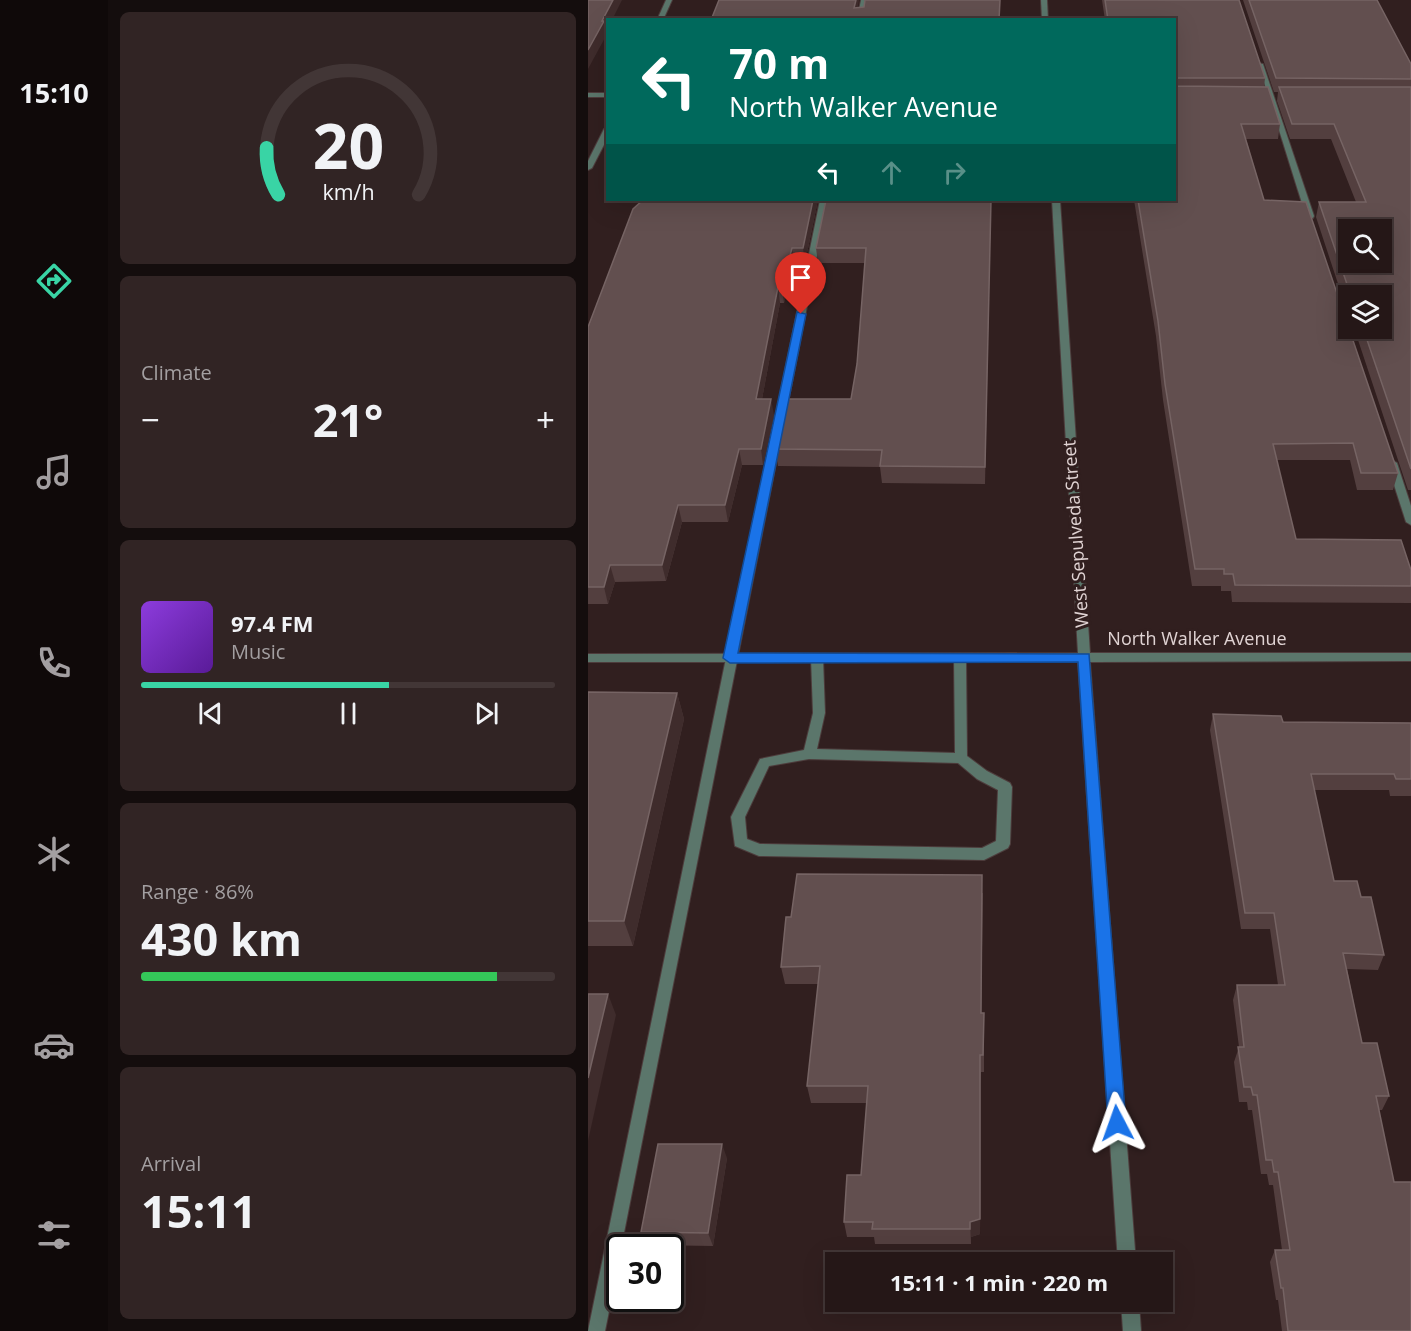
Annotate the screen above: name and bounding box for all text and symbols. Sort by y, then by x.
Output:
text: 70 m [729,34,829,91]
icon: left [630,42,708,120]
text: 15:10 [19,74,89,111]
text: North Walker Avenue [729,88,998,125]
text: 20 [312,102,384,187]
icon: left [812,156,845,189]
icon: ahead [875,156,908,189]
icon: right [938,156,971,189]
text: km/h [322,177,374,206]
map controls [1338,219,1392,339]
button: search [1338,219,1392,273]
pin [775,252,826,314]
icon: directions [33,260,75,302]
icon: arrive [784,261,817,294]
button: layers [1338,285,1392,339]
text: Climate [141,359,212,386]
text: 21° [313,389,383,450]
text: − [141,397,160,442]
text: + [536,397,555,442]
street label: West Sepulveda Street [1056,439,1094,629]
icon: music [33,451,75,493]
text: 97.4 FM [231,608,314,638]
street label: North Walker Avenue [1107,626,1287,650]
text: Music [231,638,285,665]
icon: phone [33,642,75,684]
icon: previous [194,697,227,730]
icon: pause [332,697,365,730]
icon: next [470,697,503,730]
icon: climate [33,833,75,875]
text: Range · 86% [141,878,254,905]
text: 430 km [141,908,302,969]
icon: car [33,1024,75,1066]
position arrow [1085,1091,1149,1155]
text: Arrival [141,1150,201,1177]
text: 15:11 [141,1180,257,1241]
icon: filters [33,1214,75,1256]
speed limit sign: 30 [606,1234,684,1312]
text: 15:11 · 1 min · 220 m [890,1267,1108,1297]

